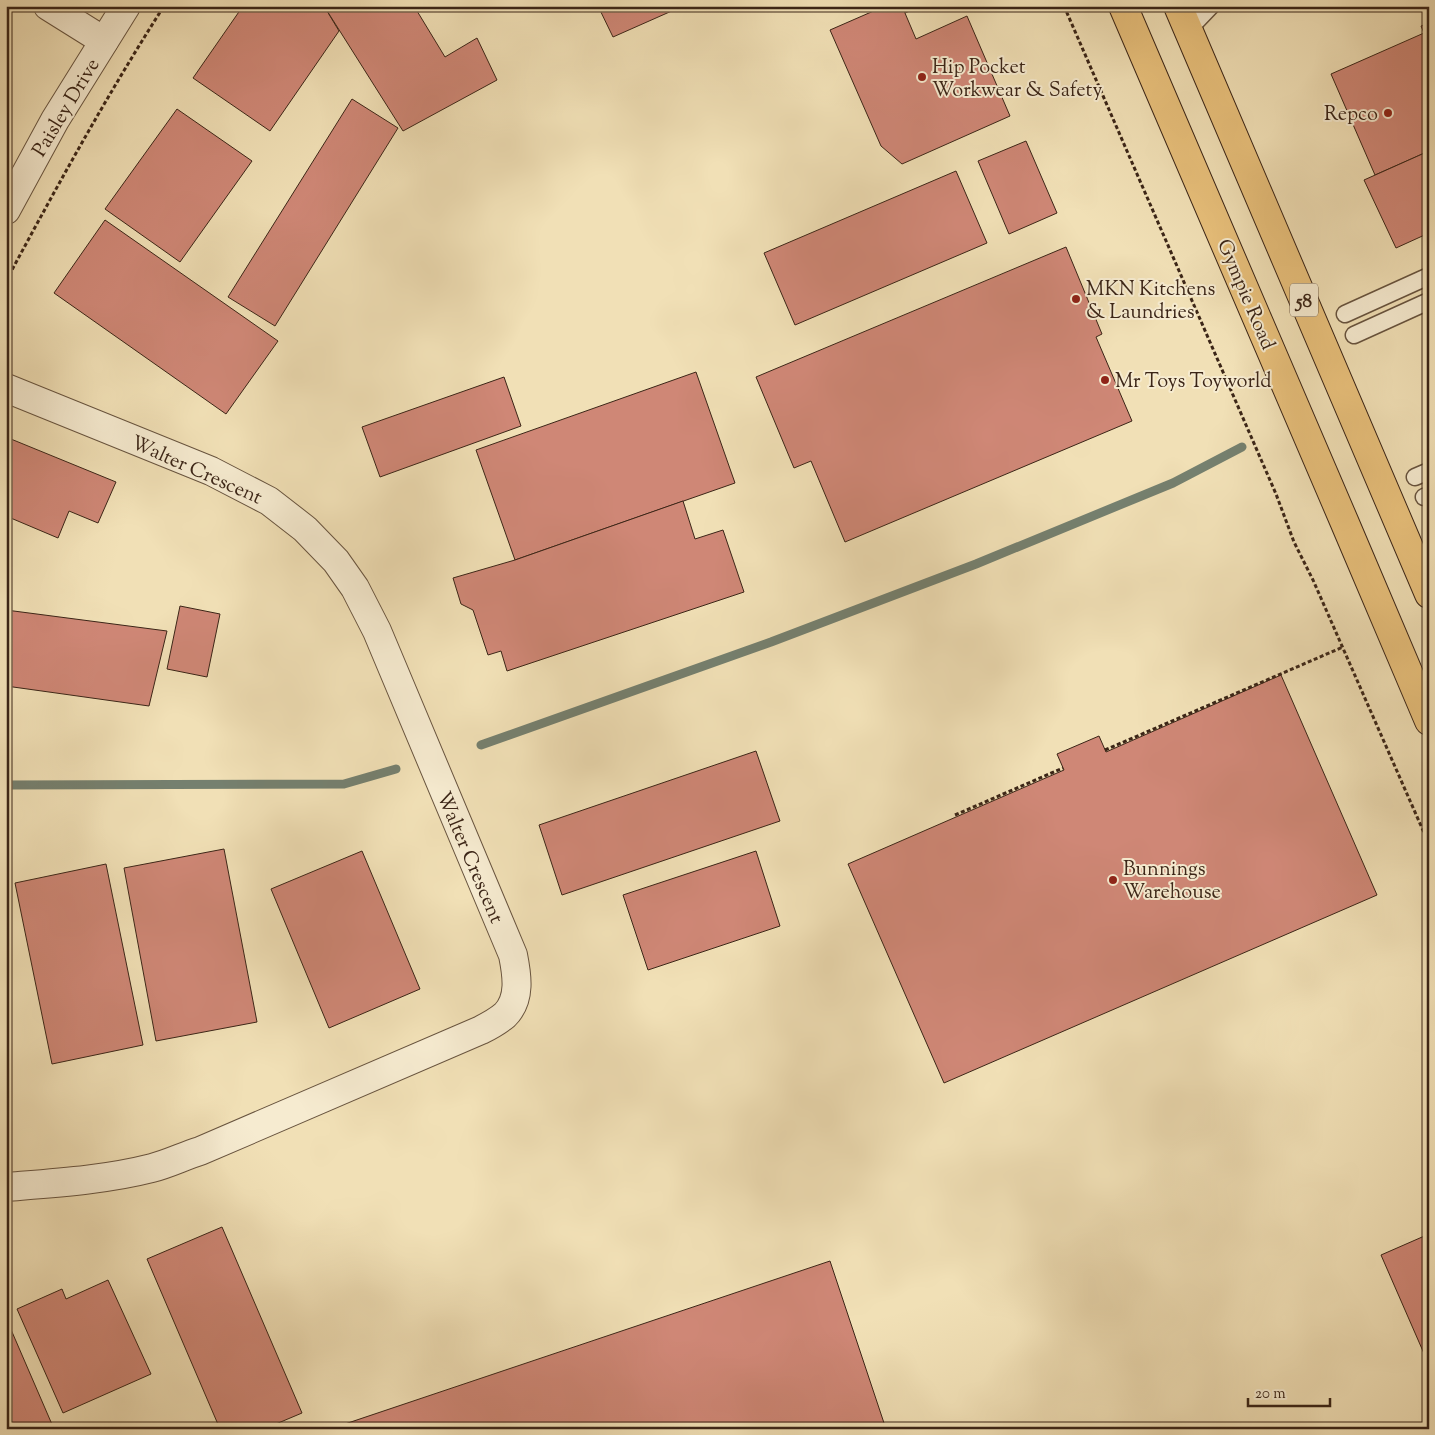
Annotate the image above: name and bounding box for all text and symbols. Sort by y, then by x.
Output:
street label: Paisley Drive [26,53,108,163]
place label: Hip Pocket Workwear & Safety [932,54,1102,106]
marker: Hip Pocket Workwear & Safety [916,71,928,83]
place label: Repco [1324,101,1378,130]
marker: Repco [1382,107,1394,119]
street label: Gympie Road [1208,235,1281,355]
place label: MKN Kitchens & Laundries [1086,276,1216,328]
road number: 58 [1290,284,1318,316]
marker: MKN Kitchens & Laundries [1070,293,1082,305]
place label: Mr Toys Toyworld [1115,368,1272,397]
marker: Mr Toys Toyworld [1099,374,1111,386]
street label: Walter Crescent [126,429,266,513]
street label: Walter Crescent [428,787,510,929]
place label: Bunnings Warehouse [1123,856,1221,908]
marker: Bunnings Warehouse [1107,874,1119,886]
scale bar [1248,1375,1330,1407]
text: 20 m [1255,1384,1286,1405]

